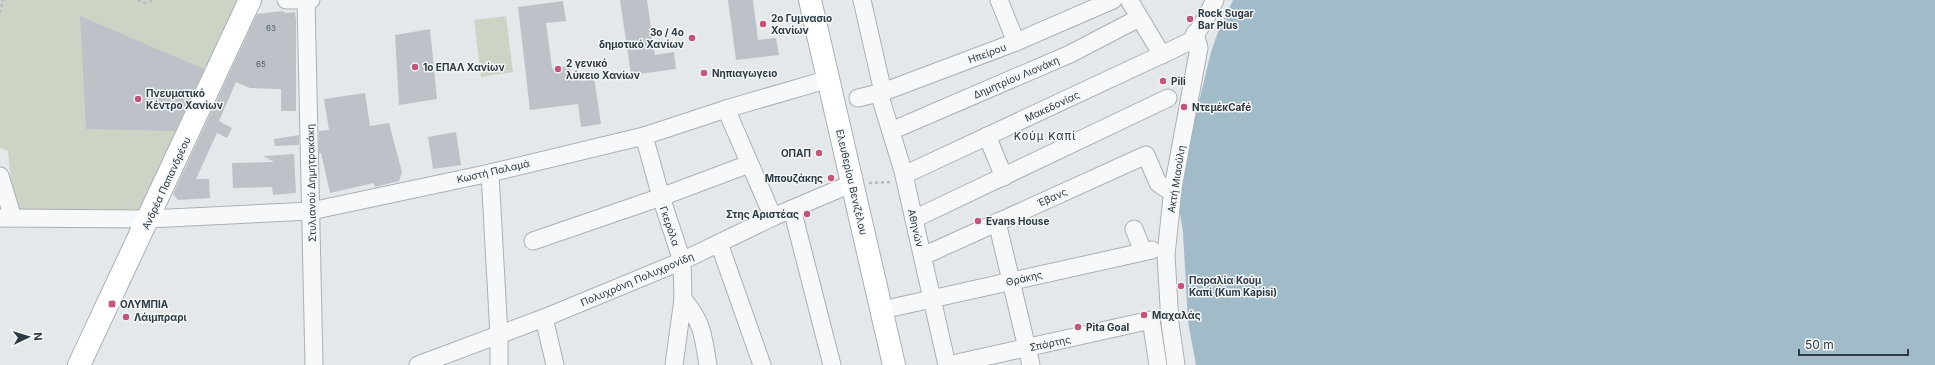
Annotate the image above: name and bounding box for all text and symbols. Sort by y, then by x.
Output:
place label: Rock Sugar Bar Plus [1198,7,1254,31]
place label: 2ο Γυμνασιο Χανίων [771,12,832,36]
marker: Rock Sugar Bar Plus [1185,14,1195,24]
marker: 2ο Γυμνασιο Χανίων [758,19,768,29]
house number: 63 [266,23,276,33]
place label: 3ο / 4ο δημοτικό Χανίων [599,26,684,51]
marker: 3ο / 4ο δημοτικό Χανίων [687,33,697,43]
street label: Ηπείρου [966,41,1008,65]
street label: Δημητρίου Λιονάκη [971,54,1061,101]
place label: 2 γενικό λύκειο Χανίων [566,57,640,81]
house number: 65 [256,59,266,69]
place label: 1ο ΕΠΑΛ Χανίων [423,61,505,73]
marker: 1ο ΕΠΑΛ Χανίων [410,62,420,72]
marker: 2 γενικό λύκειο Χανίων [553,64,563,74]
place label: Νηπιαγωγειο [712,67,777,80]
marker: Νηπιαγωγειο [699,68,709,78]
place label: Pili [1171,75,1186,87]
marker: Pili [1158,76,1168,86]
place label: Πνευματικό Κέντρο Χανίων [146,87,223,111]
street label: Μακεδονίας [1023,88,1081,124]
marker: Πνευματικό Κέντρο Χανίων [133,94,143,104]
place label: ΝτεμέκCafé [1192,101,1251,114]
marker: ΝτεμέκCafé [1179,102,1189,112]
street label: Στυλιανού Δημητρακάκη [304,124,319,242]
street label: Ελευθερίου Βενιζέλου [834,128,870,236]
district label: Κούμ Καπί [1014,129,1076,143]
street label: Ανδρέα Παπανδρέου [139,135,193,231]
street label: Ακτή Μιαούλη [1165,144,1188,214]
place label: ΟΠΑΠ [781,147,811,159]
marker: ΟΠΑΠ [814,148,824,158]
street label: Κωστή Παλαμά [455,157,531,186]
place label: Μπουζάκης [765,172,823,185]
marker: Μπουζάκης [826,173,836,183]
street label: Έβανς [1035,185,1069,209]
street label: Γκερόλα [658,204,683,248]
place label: Στης Αριστέας [726,208,799,221]
street label: Αθηνών [905,208,926,249]
marker: Στης Αριστέας [802,209,812,219]
place label: Evans House [986,215,1049,227]
marker: Evans House [973,216,983,226]
street label: Πολυχρόνη Πολυχρονίδη [579,250,696,309]
street label: Θράκης [1004,268,1044,289]
place label: Παραλία Κούμ Καπί (Kum Kapisi) [1189,274,1277,298]
marker: Παραλία Κούμ Καπί (Kum Kapisi) [1176,281,1186,291]
place label: ΟΛΥΜΠΙΑ [120,298,169,310]
marker: ΟΛΥΜΠΙΑ [107,299,117,309]
place label: Μαχαλάς [1152,309,1201,321]
marker: Μαχαλάς [1139,310,1149,320]
place label: Λάιμπραρι [134,311,187,324]
marker: Λάιμπραρι [121,312,131,322]
north arrow [8,317,48,357]
place label: Pita Goal [1086,321,1130,333]
marker: Pita Goal [1073,322,1083,332]
scale bar [1799,331,1908,357]
text: N [31,332,45,341]
street label: Σπάρτης [1028,333,1072,354]
text: 50 m [1805,337,1834,352]

